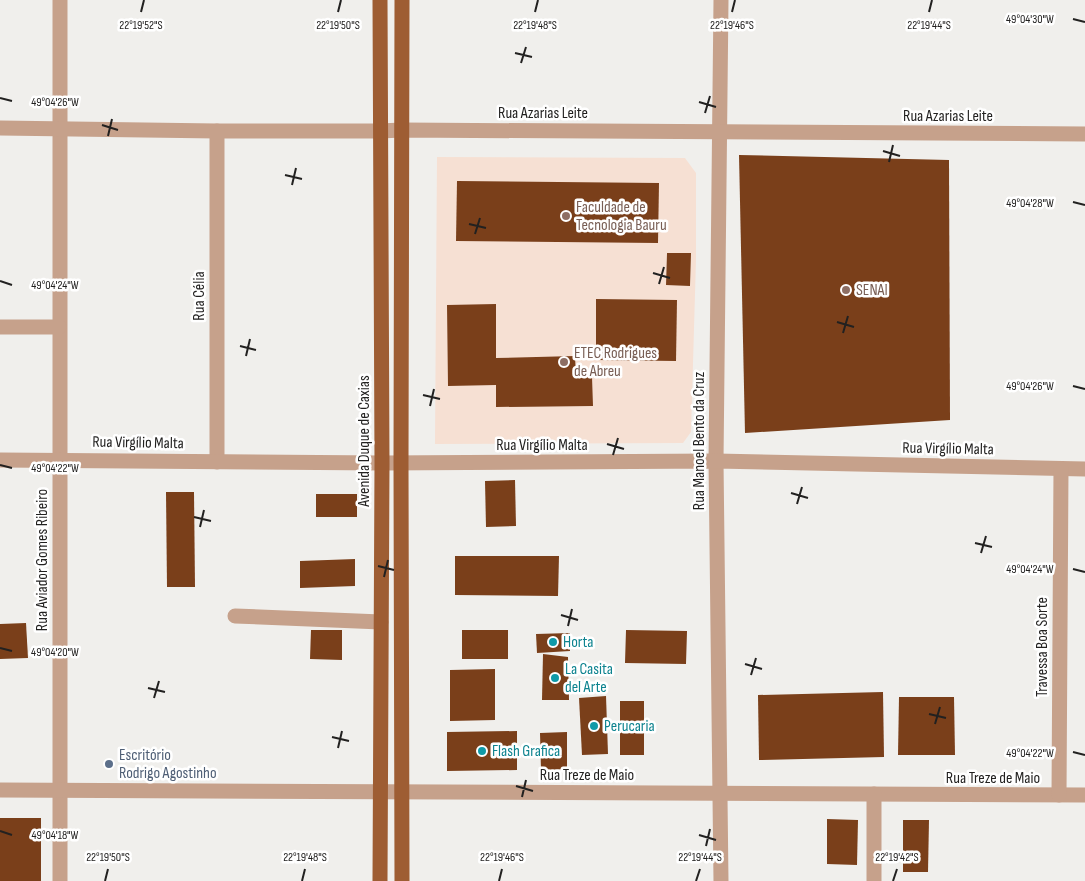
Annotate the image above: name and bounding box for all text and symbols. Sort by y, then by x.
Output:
text: 49°04'30"W [1006,12,1054,27]
text: 22°19'52"S [119,18,163,33]
text: 22°19'50"S [316,18,360,33]
text: 22°19'48"S [513,18,557,33]
text: 22°19'46"S [710,18,754,33]
text: 22°19'44"S [907,18,951,33]
text: 49°04'26"W [31,95,79,110]
street label: Rua Azarias Leite [498,104,588,123]
street label: Rua Azarias Leite [903,107,993,126]
text: 49°04'28"W [1006,196,1054,211]
place label: Faculdade de Tecnologia Bauru [576,198,667,235]
marker: Faculdade de Tecnologia Bauru [560,210,572,222]
street label: Rua Célia [190,271,209,321]
text: 49°04'24"W [31,278,79,293]
place label: SENAI [856,281,888,300]
marker: SENAI [840,284,852,296]
place label: ETEC Rodrigues de Abreu [574,344,657,381]
marker: ETEC Rodrigues de Abreu [558,356,570,368]
street label: Rua Manoel Bento da Cruz [690,372,709,510]
street label: Avenida Duque de Caxias [355,375,374,508]
text: 49°04'26"W [1006,379,1054,394]
street label: Rua Virgílio Malta [92,433,184,453]
street label: Rua Virgílio Malta [496,436,588,455]
street label: Rua Virgílio Malta [902,439,994,459]
text: 49°04'22"W [31,461,79,476]
street label: Rua Aviador Gomes Ribeiro [33,489,52,631]
text: 49°04'24"W [1006,562,1054,577]
street label: Travessa Boa Sorte [1033,597,1052,697]
place label: Horta [563,633,594,652]
marker: Horta [547,636,559,648]
text: 49°04'20"W [31,645,79,660]
place label: La Casita del Arte [565,660,613,697]
marker: La Casita del Arte [549,672,561,684]
place label: Perucaria [604,717,655,736]
marker: Perucaria [588,720,600,732]
place label: Flash Grafica [492,742,560,761]
marker: Flash Grafica [476,745,488,757]
place label: Escritório Rodrigo Agostinho [119,746,217,783]
text: 49°04'22"W [1006,746,1054,761]
marker: Escritório Rodrigo Agostinho [103,758,115,770]
street label: Rua Treze de Maio [540,766,634,785]
street label: Rua Treze de Maio [946,769,1040,788]
text: 49°04'18"W [32,828,79,843]
text: 22°19'50"S [86,850,130,865]
text: 22°19'48"S [283,850,327,865]
text: 22°19'46"S [480,850,524,865]
text: 22°19'44"S [678,850,722,865]
text: 22°19'42"S [875,850,919,865]

